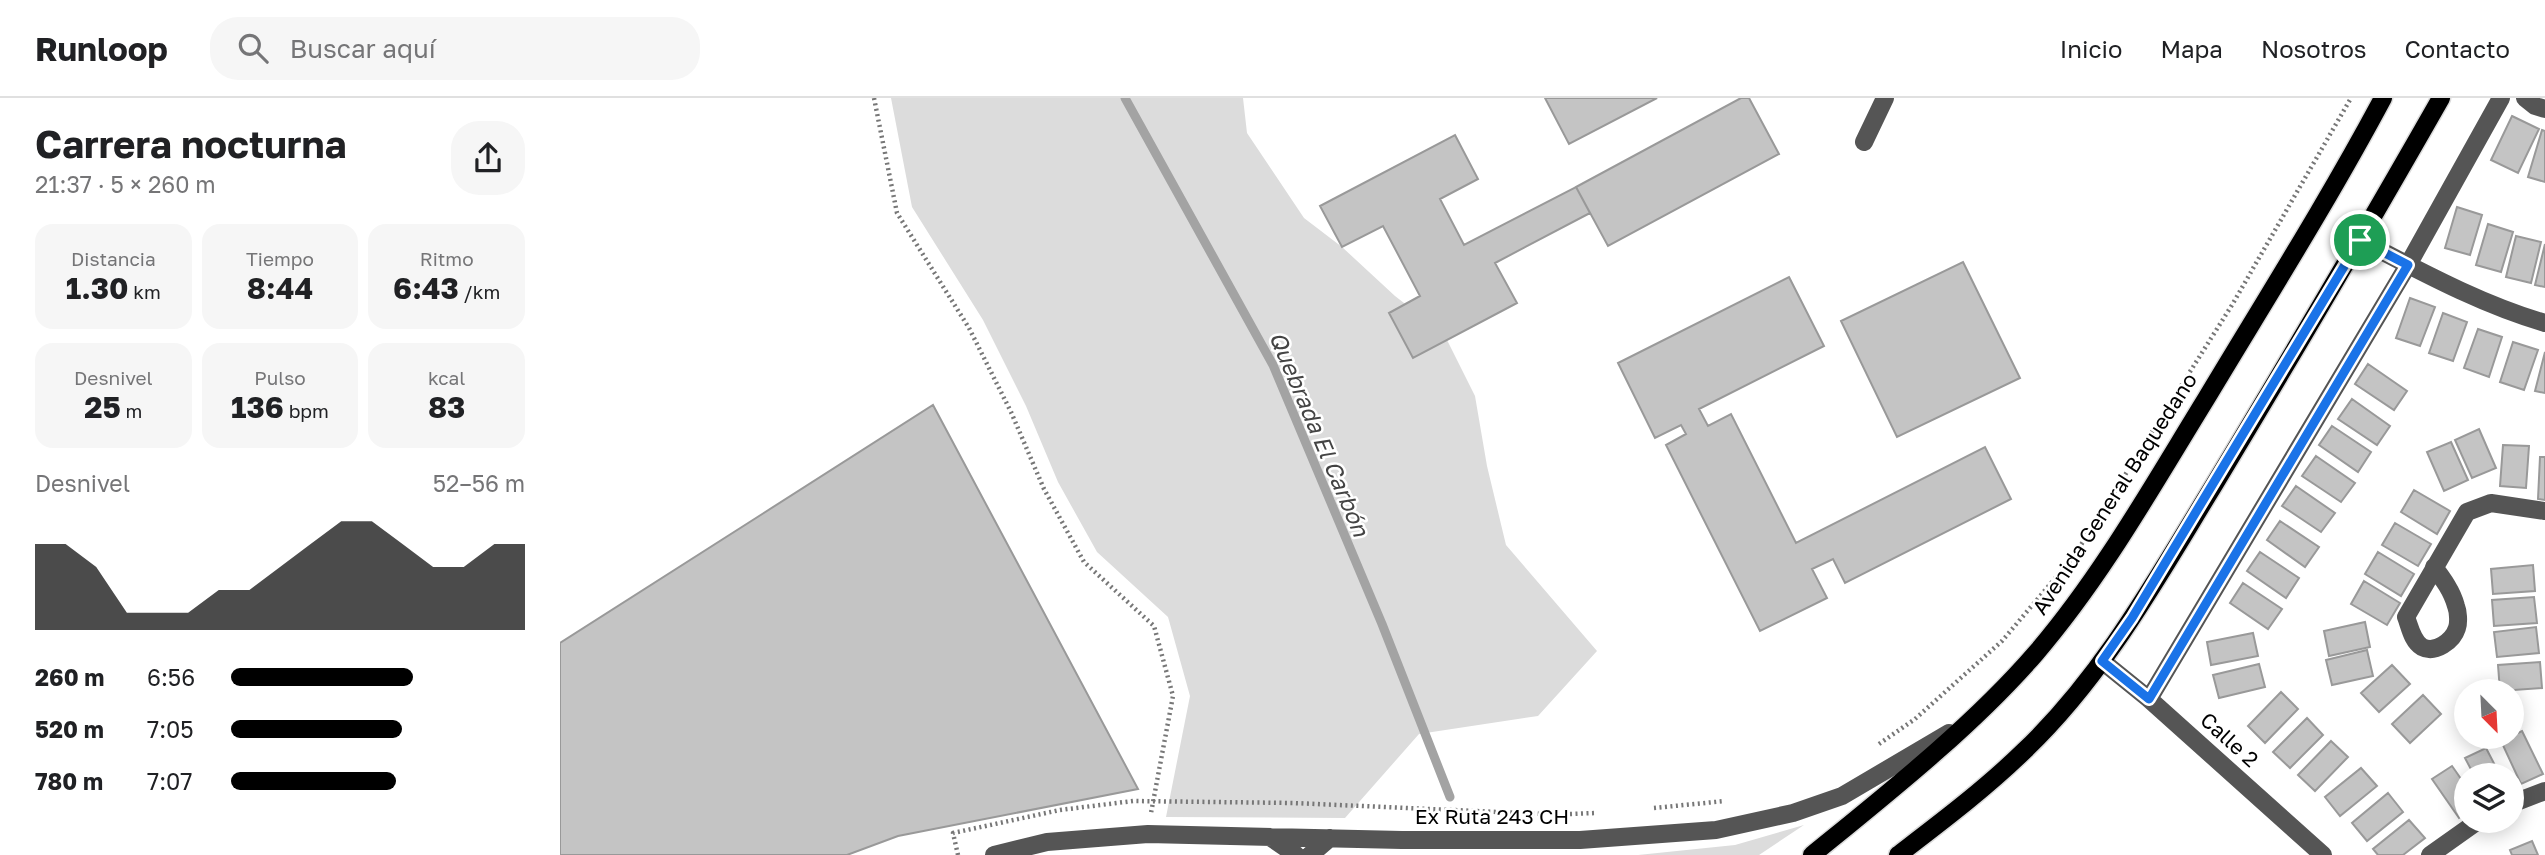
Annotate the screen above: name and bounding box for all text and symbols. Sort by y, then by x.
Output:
search box [210,17,700,80]
text: Runloop [35,29,168,68]
icon: search [234,29,272,67]
text: Buscar aquí [290,33,436,64]
text: Inicio [2060,34,2122,63]
text: Mapa [2160,34,2223,63]
text: Nosotros [2261,34,2367,63]
text: Contacto [2405,34,2510,63]
text: Carrera nocturna [35,121,347,166]
button: share [451,121,525,195]
text: 21:37 · 5 × 260 m [35,170,216,198]
pin [2330,210,2390,270]
icon: arrive [2341,221,2379,259]
text: Distancia [71,247,156,270]
text: Tiempo [246,247,314,270]
text: Ritmo [420,247,474,270]
text: 1.30 [66,270,129,306]
text: 8:44 [247,270,313,306]
text: 6:43 [393,270,459,306]
text: km [129,280,161,303]
text: /km [459,280,500,303]
water label: Quebrada El Carbón [1264,327,1376,541]
text: Desnivel [74,366,153,389]
text: Pulso [254,366,306,389]
text: kcal [428,366,465,389]
street label: Avenida General Baquedano [2026,368,2202,619]
text: 25 [84,389,121,425]
text: 136 [231,389,284,425]
text: 83 [428,389,465,425]
text: m [121,399,142,422]
text: bpm [284,399,329,422]
text: Desnivel [35,469,130,497]
text: 52–56 m [433,469,525,497]
text: 260 m [35,663,104,691]
text: 6:56 [147,663,195,691]
north arrow [2454,679,2524,749]
map controls [2454,679,2524,833]
street label: Calle 2 [2195,707,2264,772]
text: 520 m [35,715,104,743]
text: 7:05 [147,715,194,743]
button: layers [2454,763,2524,833]
text: 780 m [35,767,103,795]
text: 7:07 [147,767,193,795]
street label: Ex Ruta 243 CH [1415,803,1569,829]

